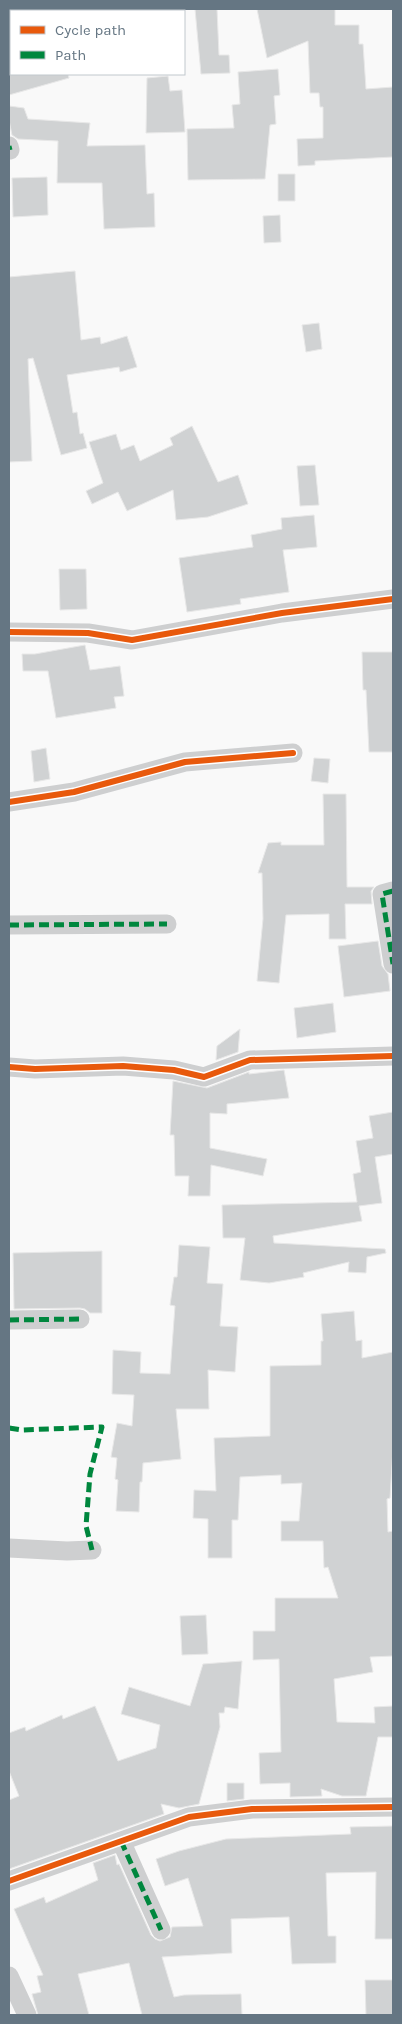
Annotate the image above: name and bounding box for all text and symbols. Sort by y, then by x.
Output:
legend [10,10,185,75]
text: Cycle path [55,21,126,39]
text: Path [55,46,86,64]

